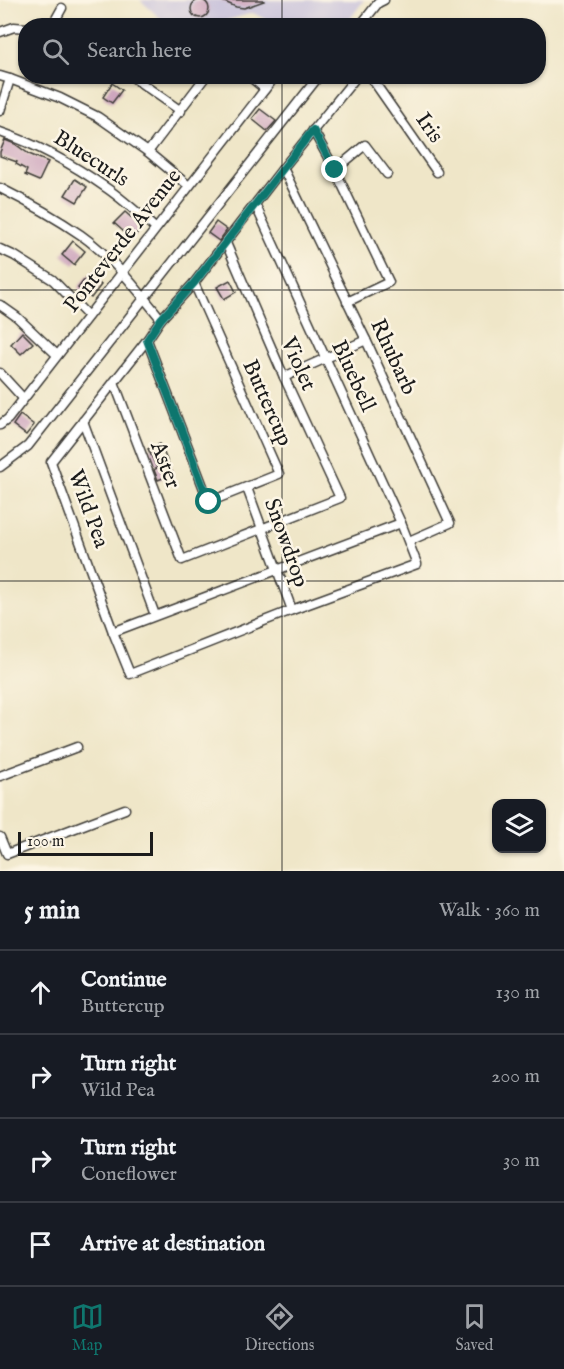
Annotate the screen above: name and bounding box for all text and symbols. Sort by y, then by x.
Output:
search box [18,18,546,84]
icon: search [39,35,72,68]
text: Search here [87,37,192,65]
street label: Iris [409,107,449,149]
street label: Bluecurls [48,124,134,194]
route end [321,156,347,182]
street label: Ponteverde Avenue [58,163,188,319]
street label: Rhubarb [363,315,423,400]
street label: Violet [274,332,322,395]
street label: Bluebell [324,336,382,416]
street label: Buttercup [235,355,299,451]
street label: Aster [143,436,187,493]
street label: Wild Pea [61,466,115,552]
route start [195,488,221,514]
street label: Snowdrop [257,495,315,591]
map controls [492,799,546,853]
button: layers [492,799,546,853]
scale bar [18,829,153,856]
text: 100 m [27,832,64,852]
text: 5 min [24,894,80,927]
text: Walk · 360 m [439,898,540,923]
text: Continue [81,966,167,994]
icon: ahead [24,976,57,1009]
text: 130 m [495,980,540,1005]
text: Buttercup [81,994,165,1019]
text: Turn right [81,1050,176,1078]
icon: right [24,1060,57,1093]
text: 200 m [491,1064,540,1089]
text: Wild Pea [81,1078,155,1103]
text: Turn right [81,1134,176,1162]
icon: right [24,1144,57,1177]
text: 30 m [503,1148,540,1173]
text: Coneflower [81,1162,177,1187]
icon: arrive [24,1228,57,1261]
text: Arrive at destination [81,1230,265,1258]
tab: Map [71,1300,104,1356]
tab: Directions [245,1300,314,1356]
tab: Saved [456,1300,493,1356]

